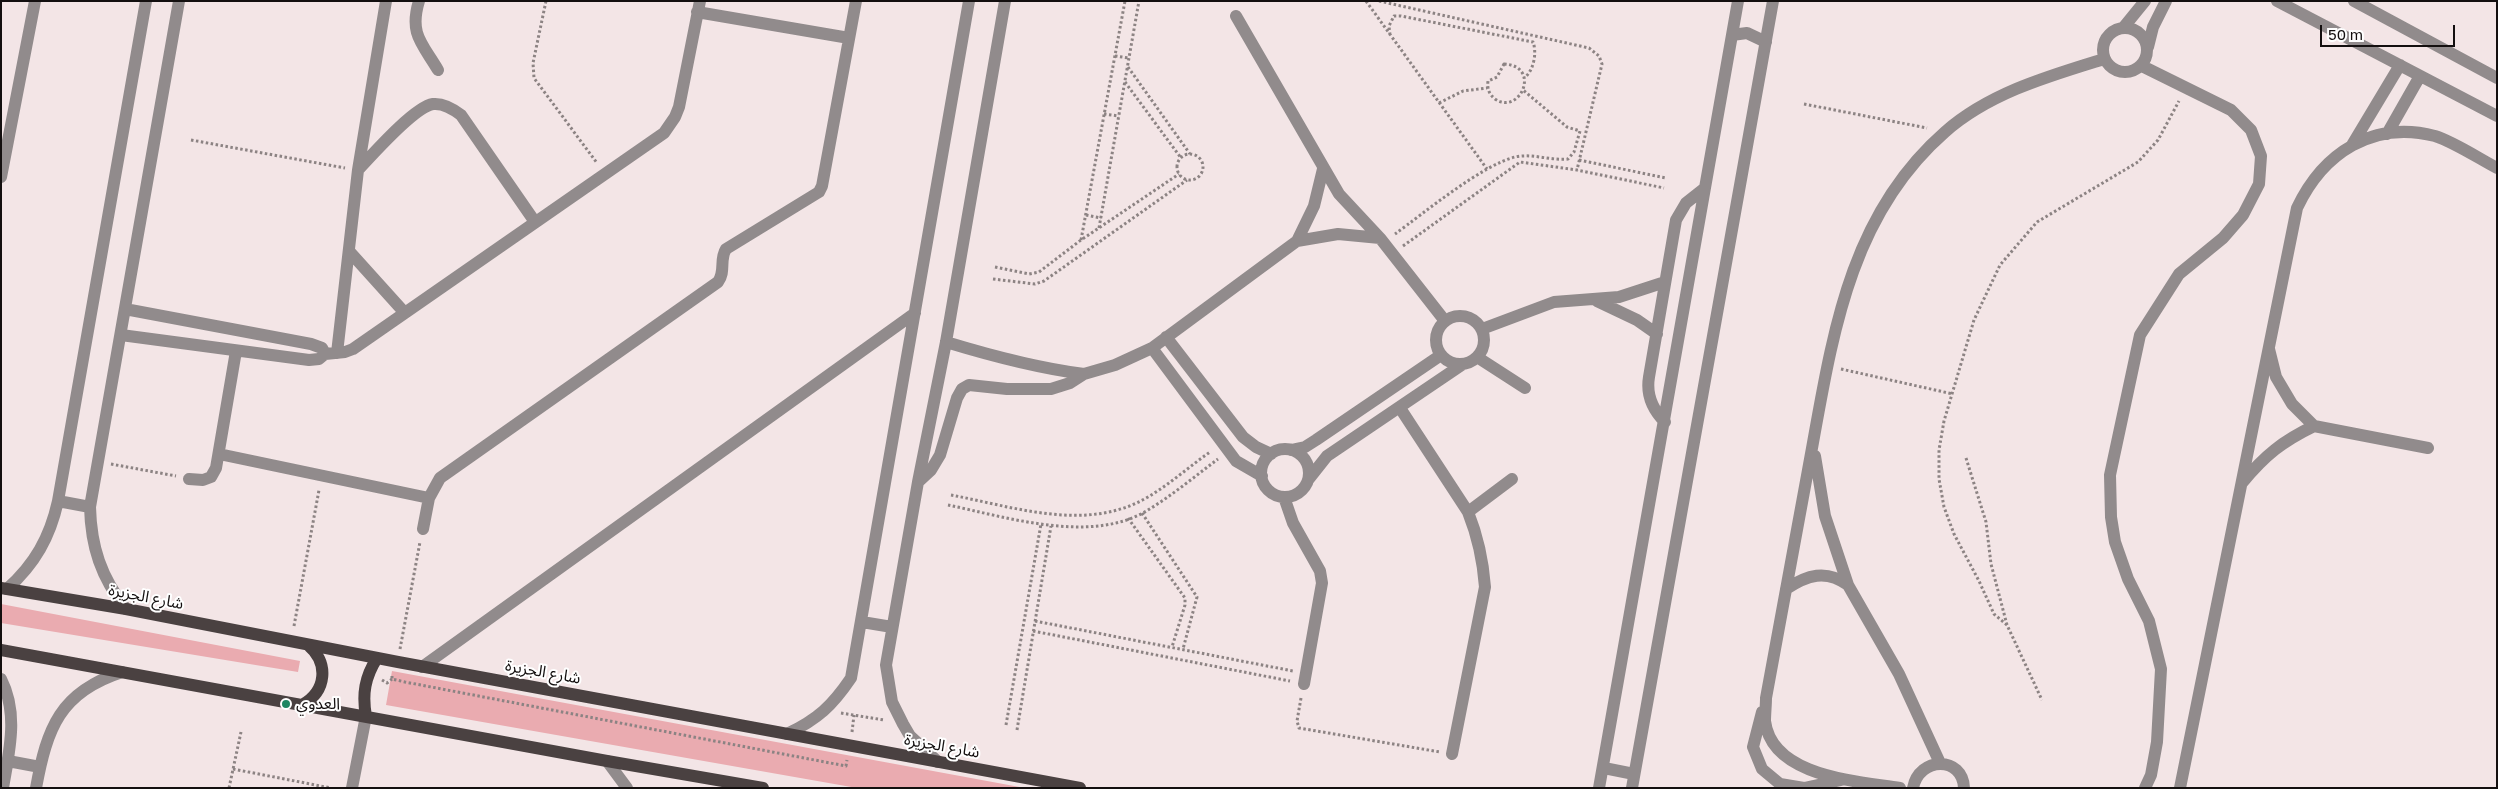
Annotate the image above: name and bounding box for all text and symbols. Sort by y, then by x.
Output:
scale bar [2323,15,2458,47]
text: 50 m [2328,25,2363,43]
street label: شارع الجزيرة [107,580,185,614]
street label: شارع الجزيرة [504,656,582,688]
place label: العدوي [296,694,340,714]
marker: العدوي [280,698,292,710]
street label: شارع الجزيرة [903,730,981,762]

